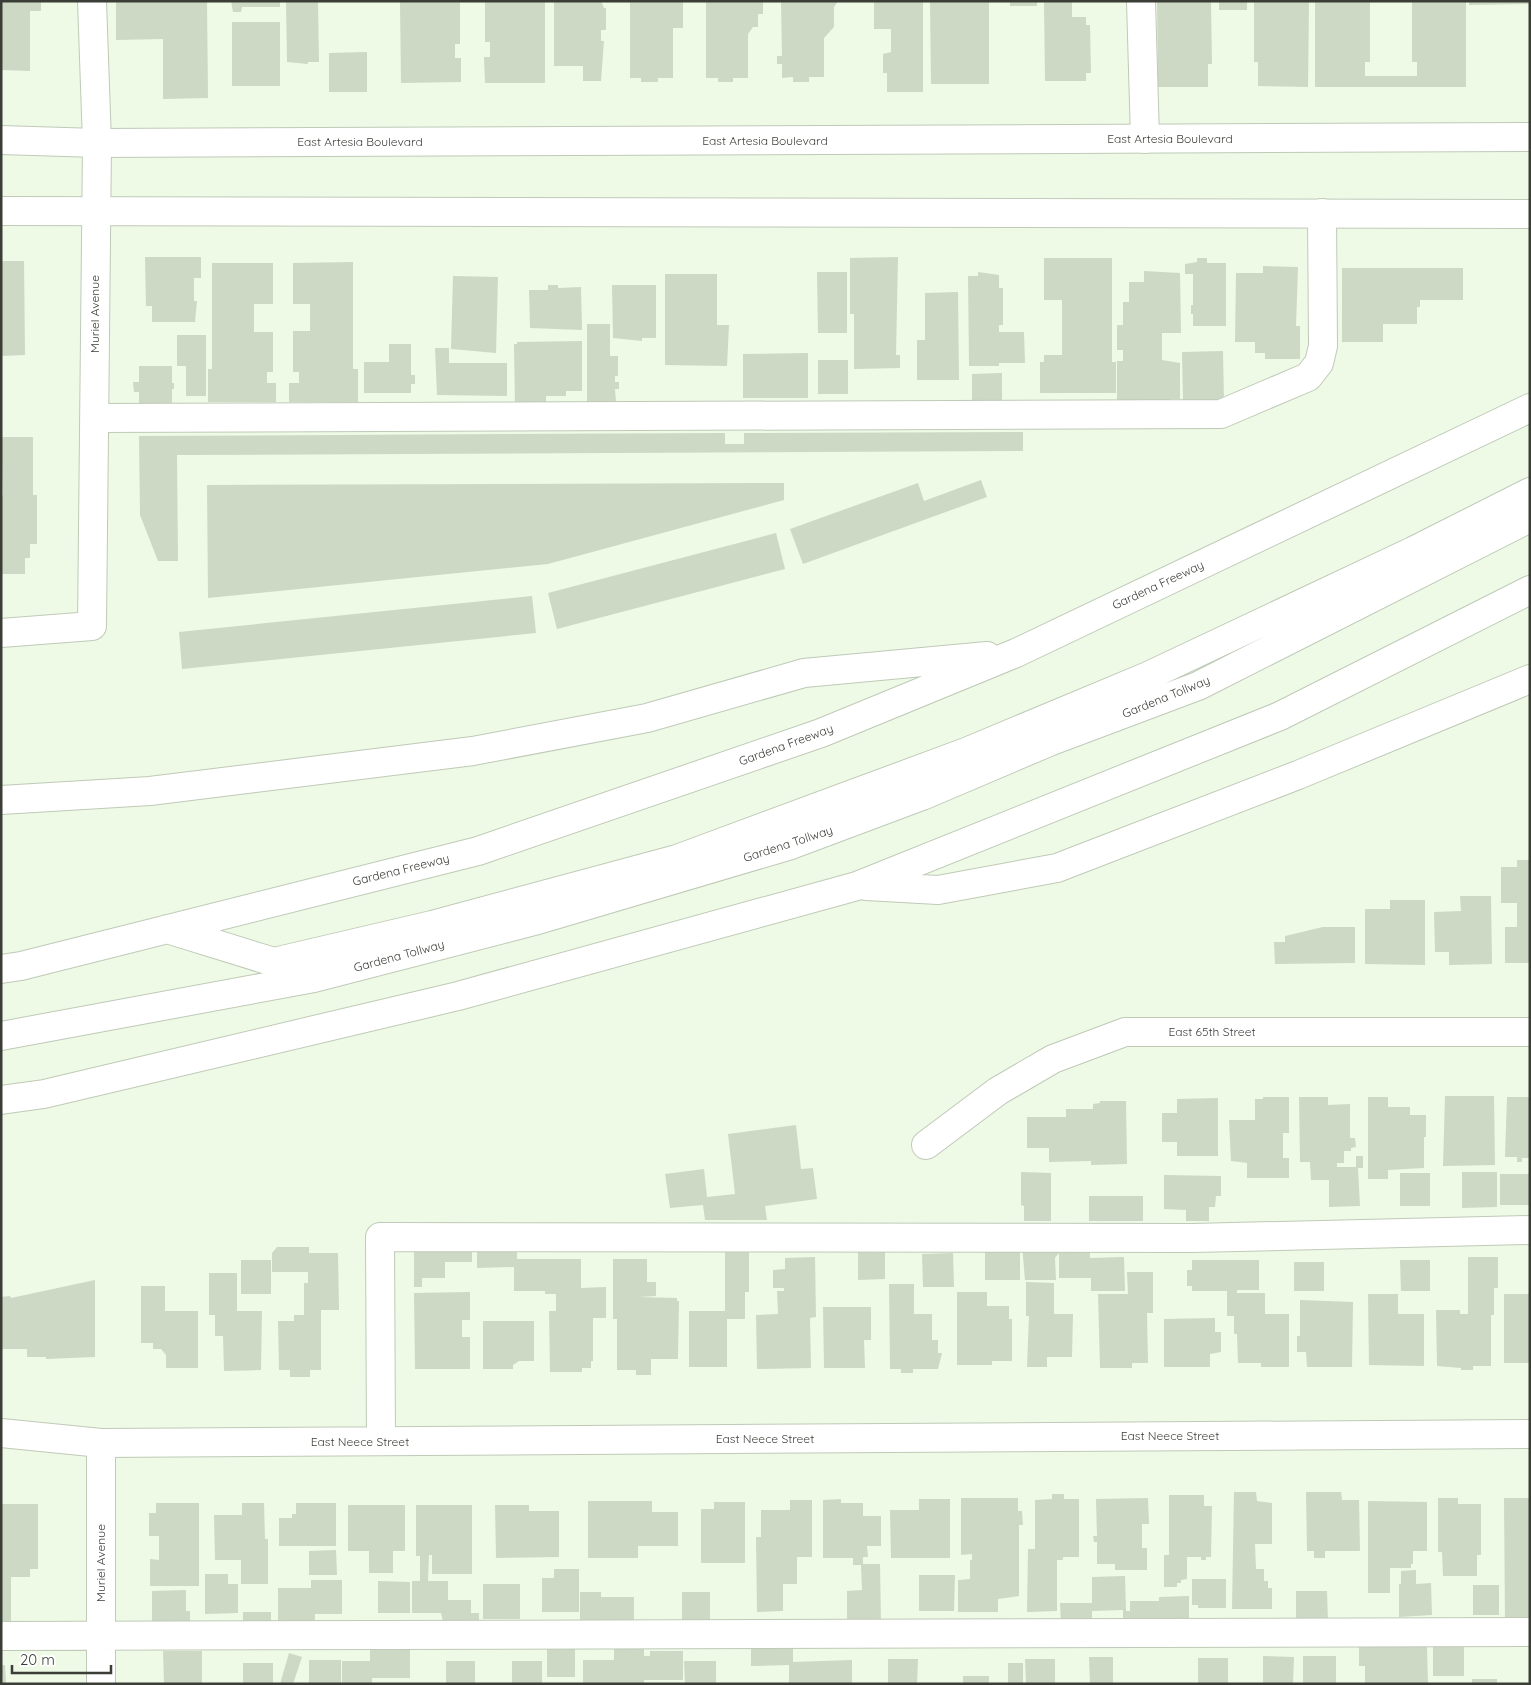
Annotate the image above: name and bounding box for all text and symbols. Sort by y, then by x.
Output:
street label: East Artesia Boulevard [1107,131,1233,146]
street label: East Artesia Boulevard [702,133,828,148]
street label: East Artesia Boulevard [297,134,423,149]
street label: Muriel Avenue [87,275,102,353]
street label: Gardena Freeway [1110,557,1206,612]
street label: Gardena Tollway [1120,672,1212,721]
street label: Gardena Freeway [737,720,835,769]
street label: Gardena Tollway [741,822,834,865]
street label: Gardena Freeway [351,850,451,889]
street label: Gardena Tollway [352,936,446,975]
street label: East 65th Street [1168,1024,1256,1039]
street label: East Neece Street [1121,1428,1219,1443]
street label: East Neece Street [716,1431,814,1446]
street label: East Neece Street [311,1434,409,1449]
street label: Muriel Avenue [93,1524,108,1602]
scale bar [12,1642,111,1674]
text: 20 m [20,1650,55,1669]

